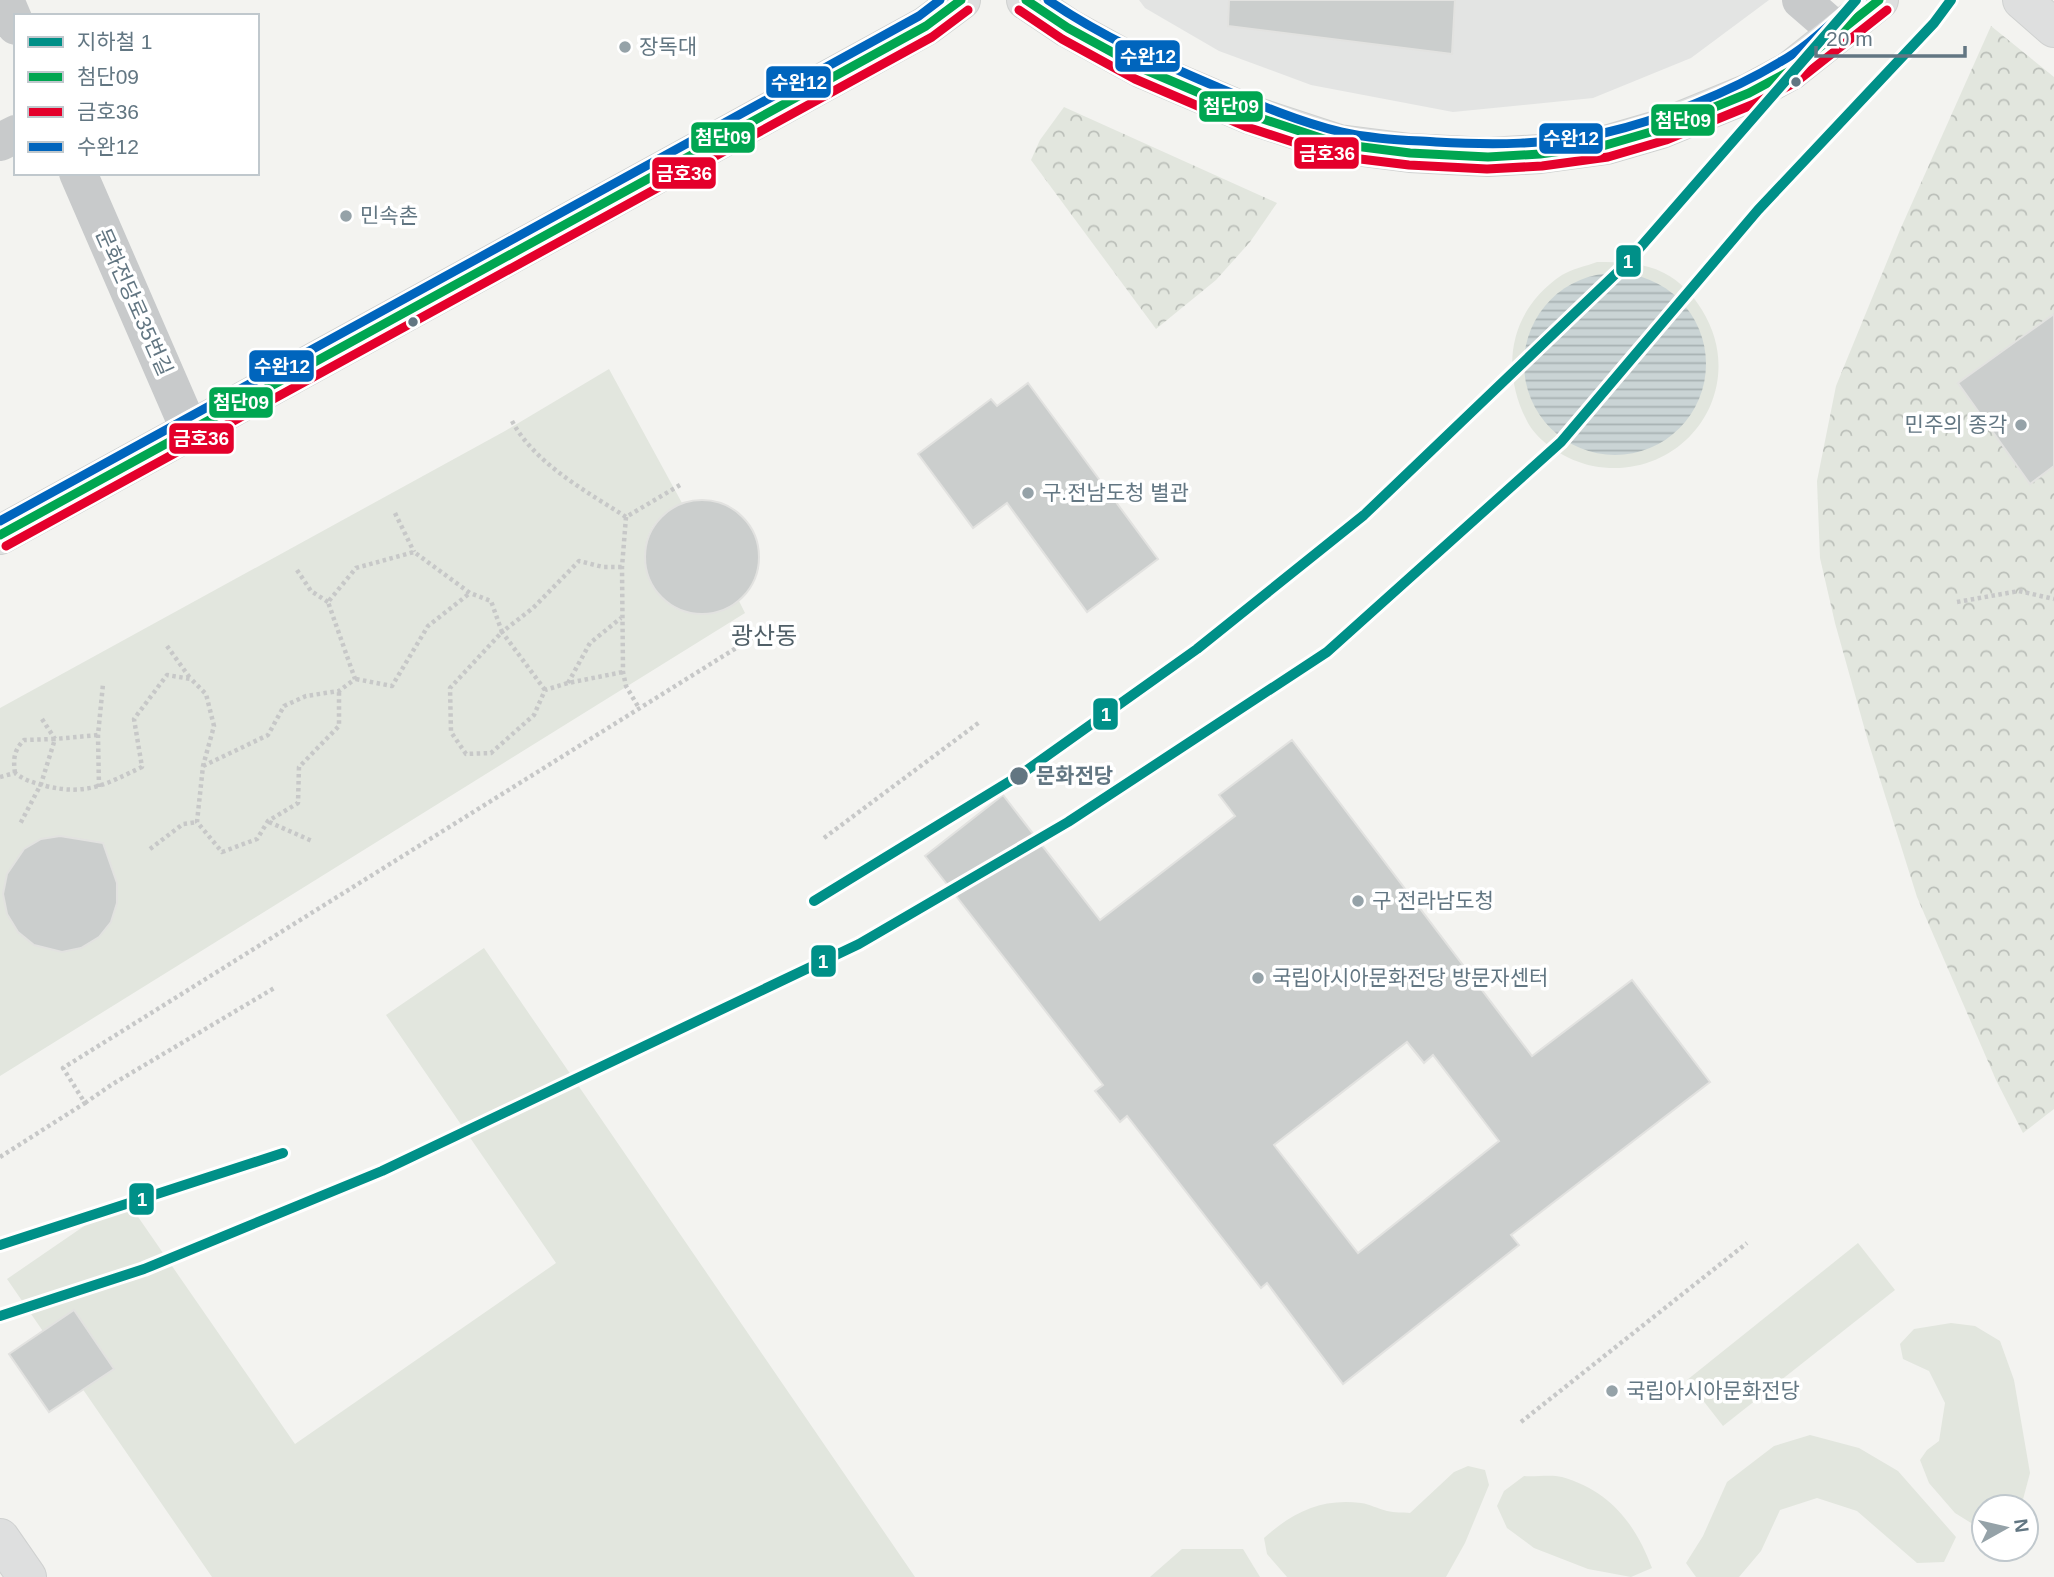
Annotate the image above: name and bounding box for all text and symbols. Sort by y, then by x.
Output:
legend [14,14,259,175]
scale bar [1816,14,1965,58]
text: 20 m [1826,27,1873,50]
text: 지하철 1 [77,30,152,53]
place label: 장독대 [639,35,697,58]
marker: 장독대 [617,39,633,55]
line badge: 수완12 [1114,39,1181,73]
text: 수완12 [1120,46,1176,67]
text: 첨단09 [77,65,139,88]
line badge: 수완12 [765,65,832,99]
text: 수완12 [771,72,827,93]
unlabelled marker [1789,75,1803,89]
line badge: 첨단09 [1198,90,1264,123]
text: 첨단09 [1203,96,1259,117]
text: 금호36 [77,100,139,123]
line badge: 첨단09 [1650,103,1716,137]
text: 첨단09 [1655,110,1711,131]
line badge: 첨단09 [690,121,756,154]
line badge: 수완12 [1538,122,1604,155]
text: 첨단09 [695,127,751,148]
text: 수완12 [1543,128,1599,149]
text: 수완12 [77,135,139,158]
line badge: 금호36 [1293,136,1360,170]
text: 금호36 [1299,143,1355,164]
line badge: 금호36 [651,156,717,190]
text: 금호36 [656,163,712,184]
place label: 민속촌 [360,204,418,227]
marker: 민속촌 [338,208,354,224]
street label: 문화전당로35번길 [92,225,177,379]
line badge: 1 [1615,244,1642,278]
text: 1 [1623,251,1634,272]
unlabelled marker [406,315,420,329]
line badge: 수완12 [248,349,315,383]
text: 수완12 [254,356,310,377]
line badge: 첨단09 [208,386,274,419]
text: 첨단09 [213,392,269,413]
place label: 민주의 종각 [1905,413,2007,436]
marker: 민주의 종각 [2013,417,2029,433]
line badge: 금호36 [168,422,235,455]
text: 금호36 [173,428,229,449]
place label: 구.전남도청 별관 [1042,481,1189,504]
marker: 구.전남도청 별관 [1020,485,1036,501]
district label: 광산동 [731,622,797,649]
line badge: 1 [1092,697,1119,731]
text: 1 [1101,704,1112,725]
place label: 문화전당 [1036,764,1113,787]
marker: 문화전당 [1008,765,1030,787]
place label: 구 전라남도청 [1372,889,1494,912]
marker: 구 전라남도청 [1350,893,1366,909]
line badge: 1 [810,944,837,978]
text: 1 [818,951,829,972]
place label: 국립아시아문화전당 방문자센터 [1272,966,1548,989]
marker: 국립아시아문화전당 방문자센터 [1250,970,1266,986]
line badge: 1 [128,1182,155,1216]
text: 1 [137,1189,148,1210]
place label: 국립아시아문화전당 [1626,1379,1800,1402]
marker: 국립아시아문화전당 [1604,1383,1620,1399]
north arrow [1970,1493,2040,1563]
text: N [2010,1517,2033,1534]

